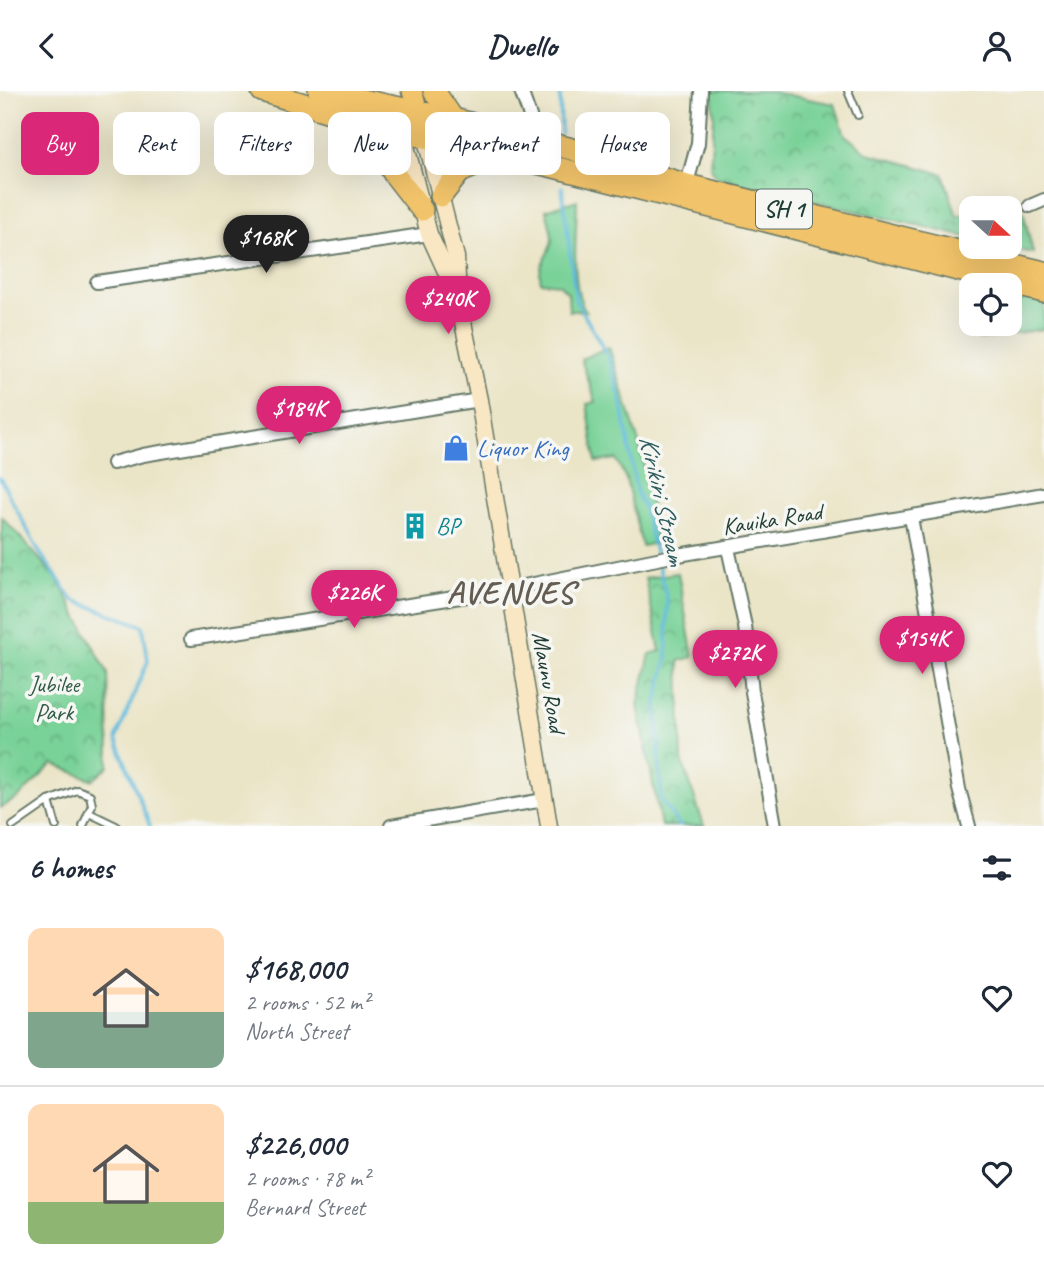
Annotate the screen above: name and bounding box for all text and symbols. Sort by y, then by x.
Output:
text: Dwello [487,25,557,66]
icon: back [28,27,66,65]
icon: person [978,27,1016,65]
chip: Buy [21,112,99,175]
chip: Rent [113,112,200,175]
chip: Filters [214,112,314,175]
chip: New [328,112,411,175]
chip: Apartment [425,112,561,175]
chip: House [575,112,670,175]
road number: SH 1 [756,190,812,229]
north arrow [959,196,1022,259]
map controls [959,196,1022,336]
pin: $168K [217,215,315,275]
text: $168K [239,223,293,252]
button: locate [959,273,1022,336]
pin: $240K [399,277,497,336]
text: $240K [421,284,475,313]
pin: $184K [250,387,348,446]
text: $184K [272,394,326,423]
water label: Kirikiri Stream [632,432,694,570]
shop icon: Liquor King [441,433,471,463]
place label: Liquor King [477,433,570,463]
street label: Kauika Road [720,496,827,542]
building icon: BP [400,511,430,541]
place label: BP [436,511,462,541]
pin: $226K [305,571,403,630]
district label: AVENUES [447,572,580,613]
text: $226K [327,578,381,607]
pin: $154K [873,617,971,676]
text: $154K [896,624,948,653]
street label: Maunu Road [525,629,573,738]
pin: $272K [686,631,784,690]
text: $272K [709,638,762,667]
park label: Jubilee Park [28,669,81,727]
text: 6 homes [28,849,113,887]
icon: filters [978,849,1016,887]
text: $168,000 [245,950,346,988]
icon: home [84,956,168,1040]
icon: heart [978,979,1016,1017]
text: 2 rooms · 52 m² [245,988,369,1017]
text: North Street [245,1017,348,1046]
text: $226,000 [245,1126,346,1164]
icon: home [84,1132,168,1216]
icon: heart [978,1155,1016,1193]
text: 2 rooms · 78 m² [245,1164,369,1193]
text: Bernard Street [245,1193,365,1222]

